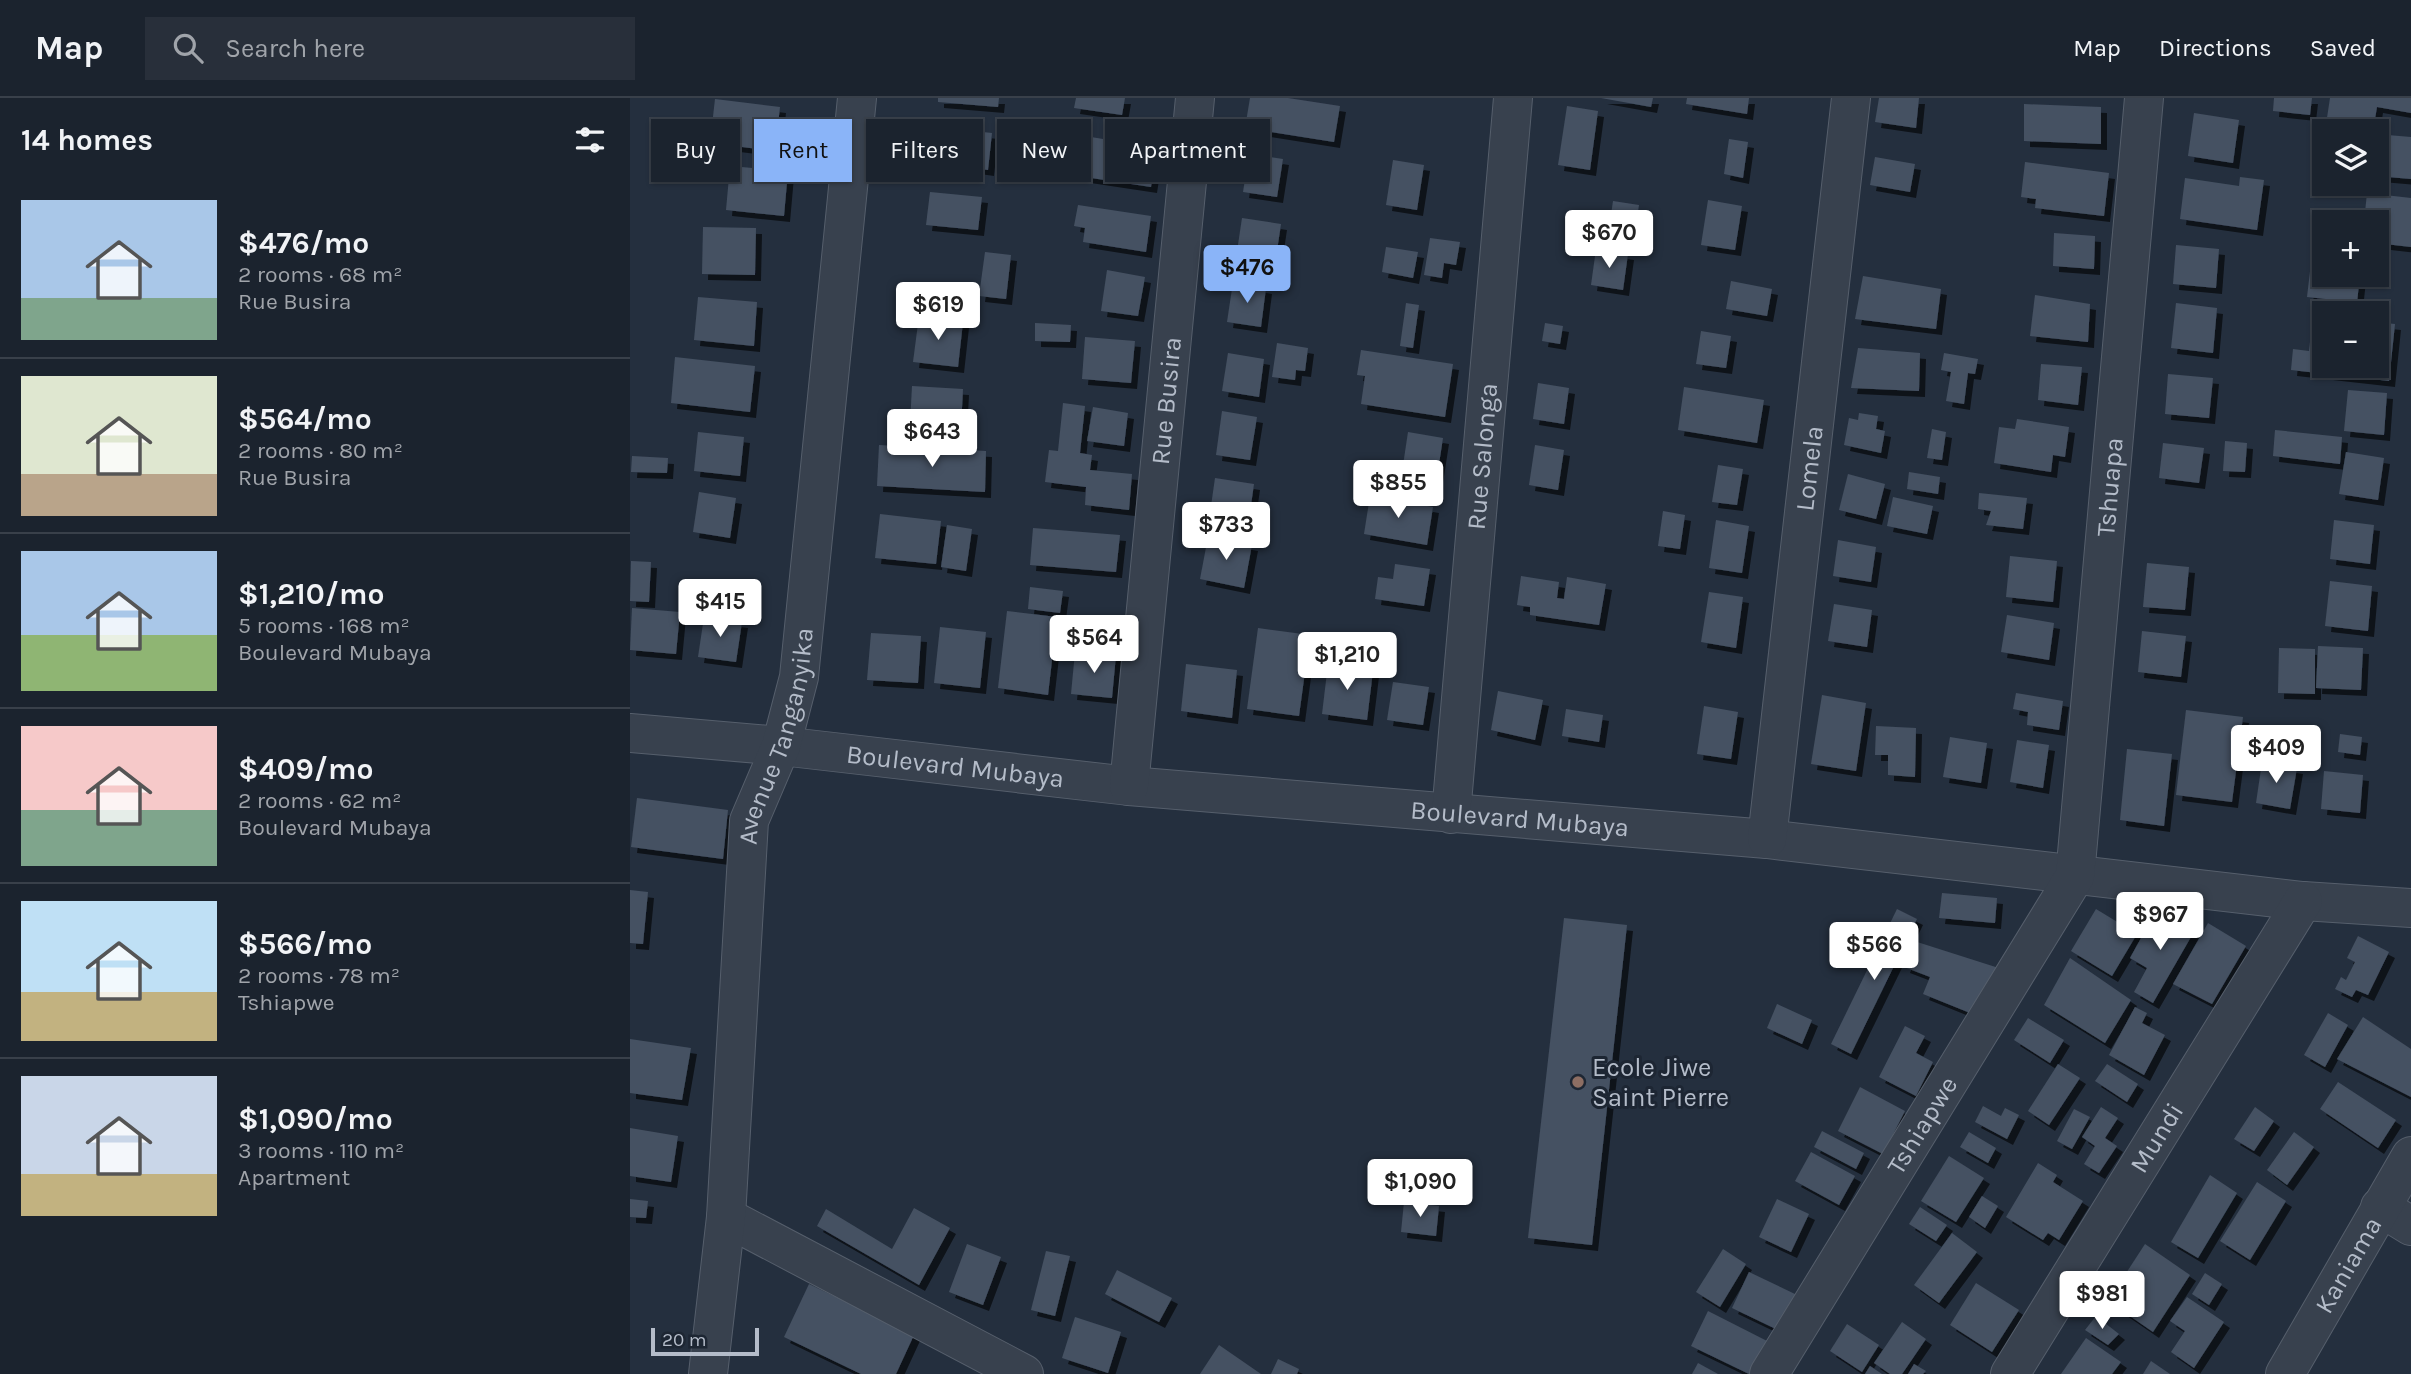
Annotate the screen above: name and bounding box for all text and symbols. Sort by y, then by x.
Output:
search box [145,17,635,80]
text: Map [35,29,103,67]
icon: search [169,29,207,67]
text: Search here [225,33,365,64]
text: Map [2073,34,2121,62]
text: Directions [2159,34,2272,62]
text: Saved [2310,34,2376,62]
chip: Buy [651,119,740,182]
chip: Rent [754,119,852,182]
chip: Filters [866,119,983,182]
chip: New [997,119,1091,182]
chip: Apartment [1105,119,1270,182]
map controls [2312,119,2389,378]
button: layers [2312,119,2389,196]
icon: filters [571,121,609,159]
text: 14 homes [21,122,153,158]
button: + [2312,210,2389,287]
pin: $670 [1568,211,1650,270]
text: $670 [1581,219,1637,246]
text: $476/mo [238,225,369,261]
icon: home [77,228,161,312]
pin: $476 [1206,246,1288,305]
text: $476 [1220,254,1274,281]
text: 2 rooms · 68 m² [238,261,402,288]
pin: $619 [897,282,979,342]
text: Rue Busira [238,288,351,315]
text: $619 [912,291,964,318]
button: − [2312,301,2389,378]
street label: Rue Busira [1144,335,1188,466]
street label: Rue Salonga [1460,382,1504,531]
text: $564/mo [238,401,372,437]
icon: home [77,404,161,488]
pin: $643 [891,410,973,469]
text: $643 [903,418,961,445]
street label: Lomela [1789,424,1829,513]
street label: Tshuapa [2090,436,2129,538]
text: 2 rooms · 80 m² [238,437,403,464]
pin: $855 [1357,460,1439,520]
text: Rue Busira [238,464,351,491]
text: $855 [1369,469,1427,496]
pin: $733 [1185,503,1267,562]
text: $733 [1198,511,1254,538]
text: $1,210/mo [238,576,384,612]
icon: home [77,579,161,663]
pin: $415 [679,580,761,639]
text: $415 [694,588,746,615]
text: 5 rooms · 168 m² [238,612,410,639]
pin: $564 [1053,616,1135,675]
text: $564 [1066,624,1122,651]
street label: Avenue Tanganyika [732,626,819,846]
pin: $1,210 [1290,632,1404,692]
text: Boulevard Mubaya [238,639,432,666]
text: $1,210 [1314,641,1380,668]
pin: $409 [2235,726,2317,785]
text: $409 [2247,734,2305,761]
street label: Boulevard Mubaya [845,738,1066,794]
text: $409/mo [238,751,373,787]
icon: home [77,754,161,838]
text: 2 rooms · 62 m² [238,787,402,814]
street label: Boulevard Mubaya [1409,794,1630,843]
text: Boulevard Mubaya [238,814,432,841]
pin: $967 [2119,892,2201,952]
text: $967 [2132,901,2188,928]
pin: $566 [1833,922,1915,982]
text: $566/mo [238,926,372,962]
icon: home [77,929,161,1013]
text: $566 [1845,931,1903,958]
text: 2 rooms · 78 m² [238,962,400,989]
text: Tshiapwe [238,989,335,1016]
place label: Ecole Jiwe Saint Pierre [1592,1052,1729,1113]
street label: Tshiapwe [1880,1071,1964,1180]
marker: Ecole Jiwe Saint Pierre [1570,1074,1586,1090]
street label: Mundi [2123,1097,2190,1178]
text: $1,090/mo [238,1101,393,1137]
icon: home [77,1104,161,1188]
text: 3 rooms · 110 m² [238,1137,404,1164]
pin: $1,090 [1363,1160,1477,1219]
text: Apartment [238,1164,350,1191]
text: $1,090 [1384,1168,1457,1195]
street label: Kaniama [2308,1211,2388,1319]
pin: $981 [2061,1272,2143,1331]
text: $981 [2076,1280,2128,1307]
scale bar [651,1325,760,1357]
text: 20 m [662,1329,707,1351]

